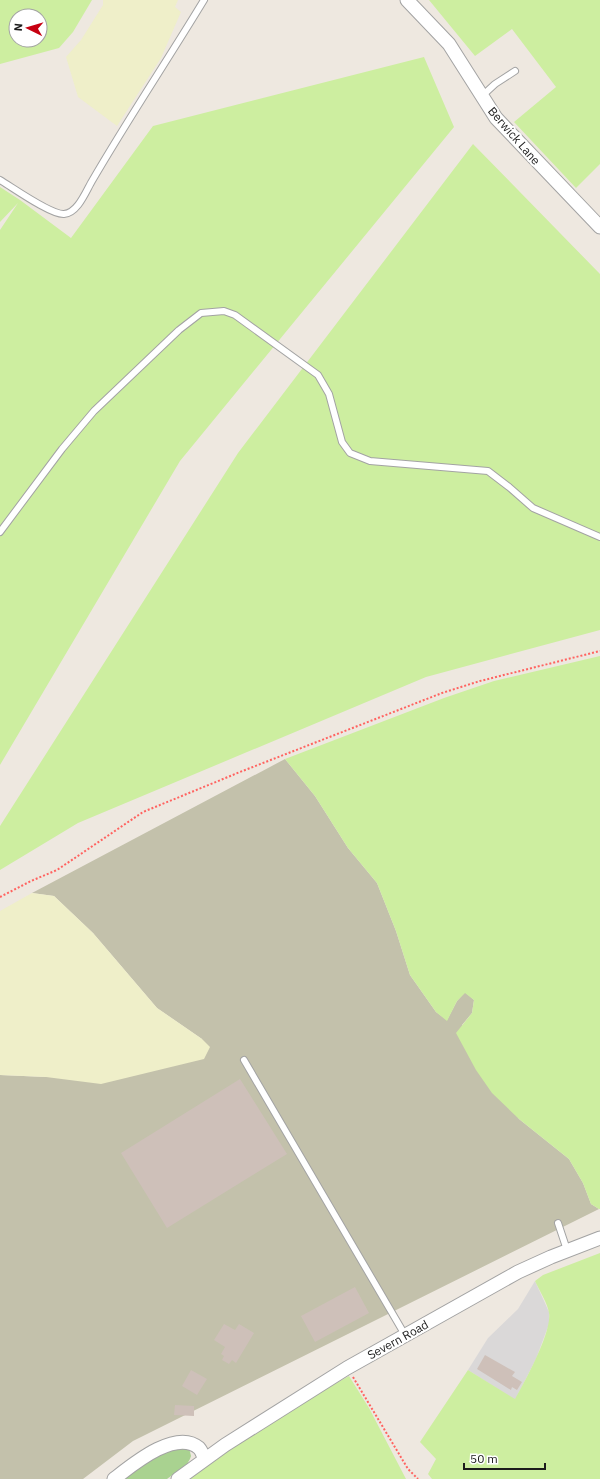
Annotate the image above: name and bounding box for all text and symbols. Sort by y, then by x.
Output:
north arrow [8,8,48,48]
text: N [11,23,25,32]
street label: Berwick Lane [485,104,544,168]
street label: Severn Road [365,1317,431,1362]
scale bar [464,1445,545,1471]
text: 50 m [470,1451,498,1466]

